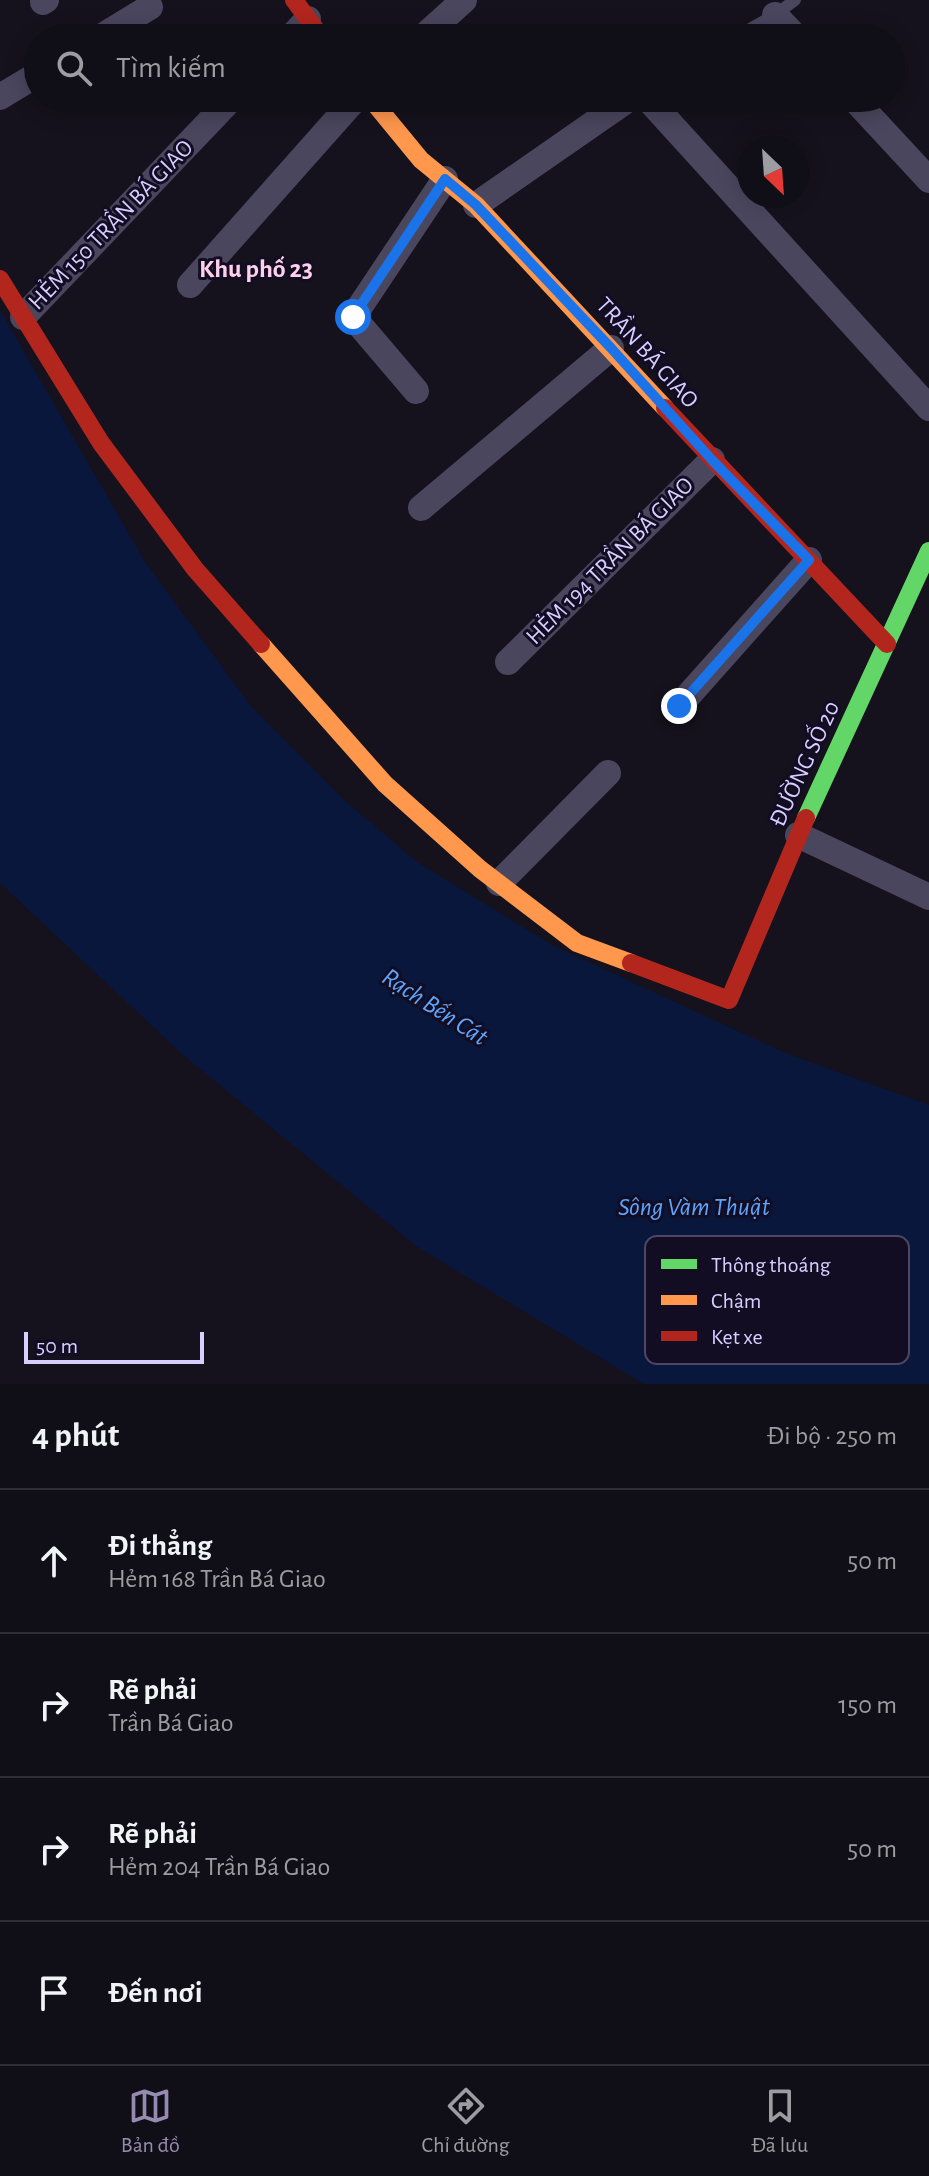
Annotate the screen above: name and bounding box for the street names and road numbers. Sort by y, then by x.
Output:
street label: HẺM 150 TRẦN BÁ GIAO [21,133,198,314]
street label: TRẦN BÁ GIAO [591,290,706,413]
street label: HẺM 194 TRẦN BÁ GIAO [519,470,698,649]
street label: ĐƯỜNG SỐ 20 [762,696,845,830]

